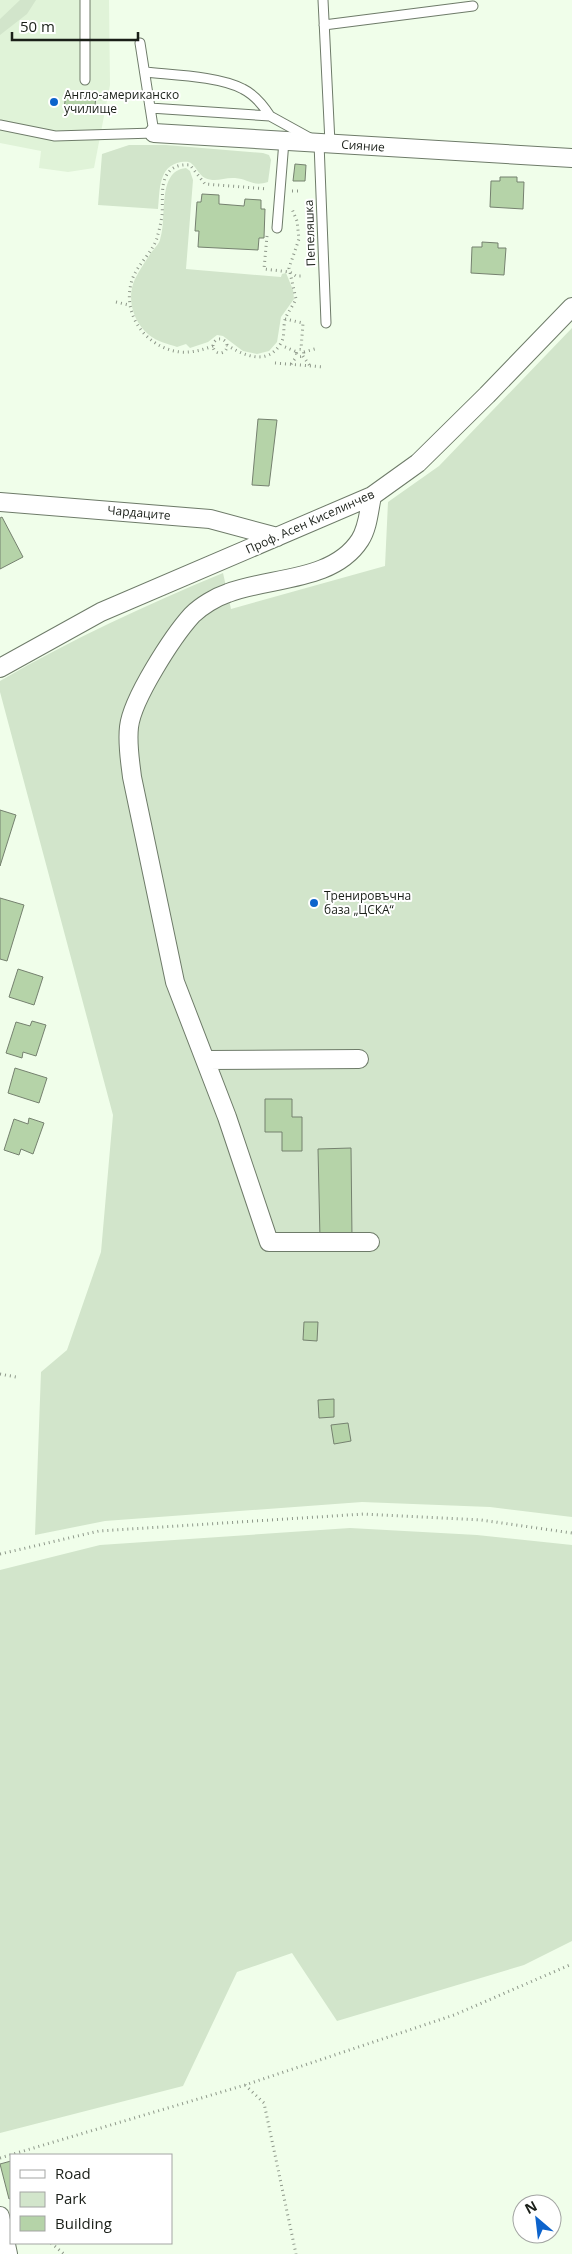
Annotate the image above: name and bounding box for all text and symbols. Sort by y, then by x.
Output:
scale bar [12,10,139,42]
text: 50 m [20,16,55,36]
place label: Англо-американско училище [64,86,179,117]
marker: Англо-американско училище [48,96,60,108]
street label: Сияние [341,135,386,156]
street label: Пепеляшка [300,199,319,267]
street label: Проф. Асен Киселинчев [243,485,377,558]
street label: Чардаците [107,501,172,524]
place label: Тренировъчна база „ЦСКА“ [324,887,411,918]
marker: Тренировъчна база „ЦСКА“ [308,897,320,909]
legend [10,2154,172,2244]
text: Road [55,2163,91,2183]
text: Park [55,2188,86,2208]
north arrow [512,2194,562,2244]
text: N [521,2196,540,2218]
text: Building [55,2213,112,2233]

